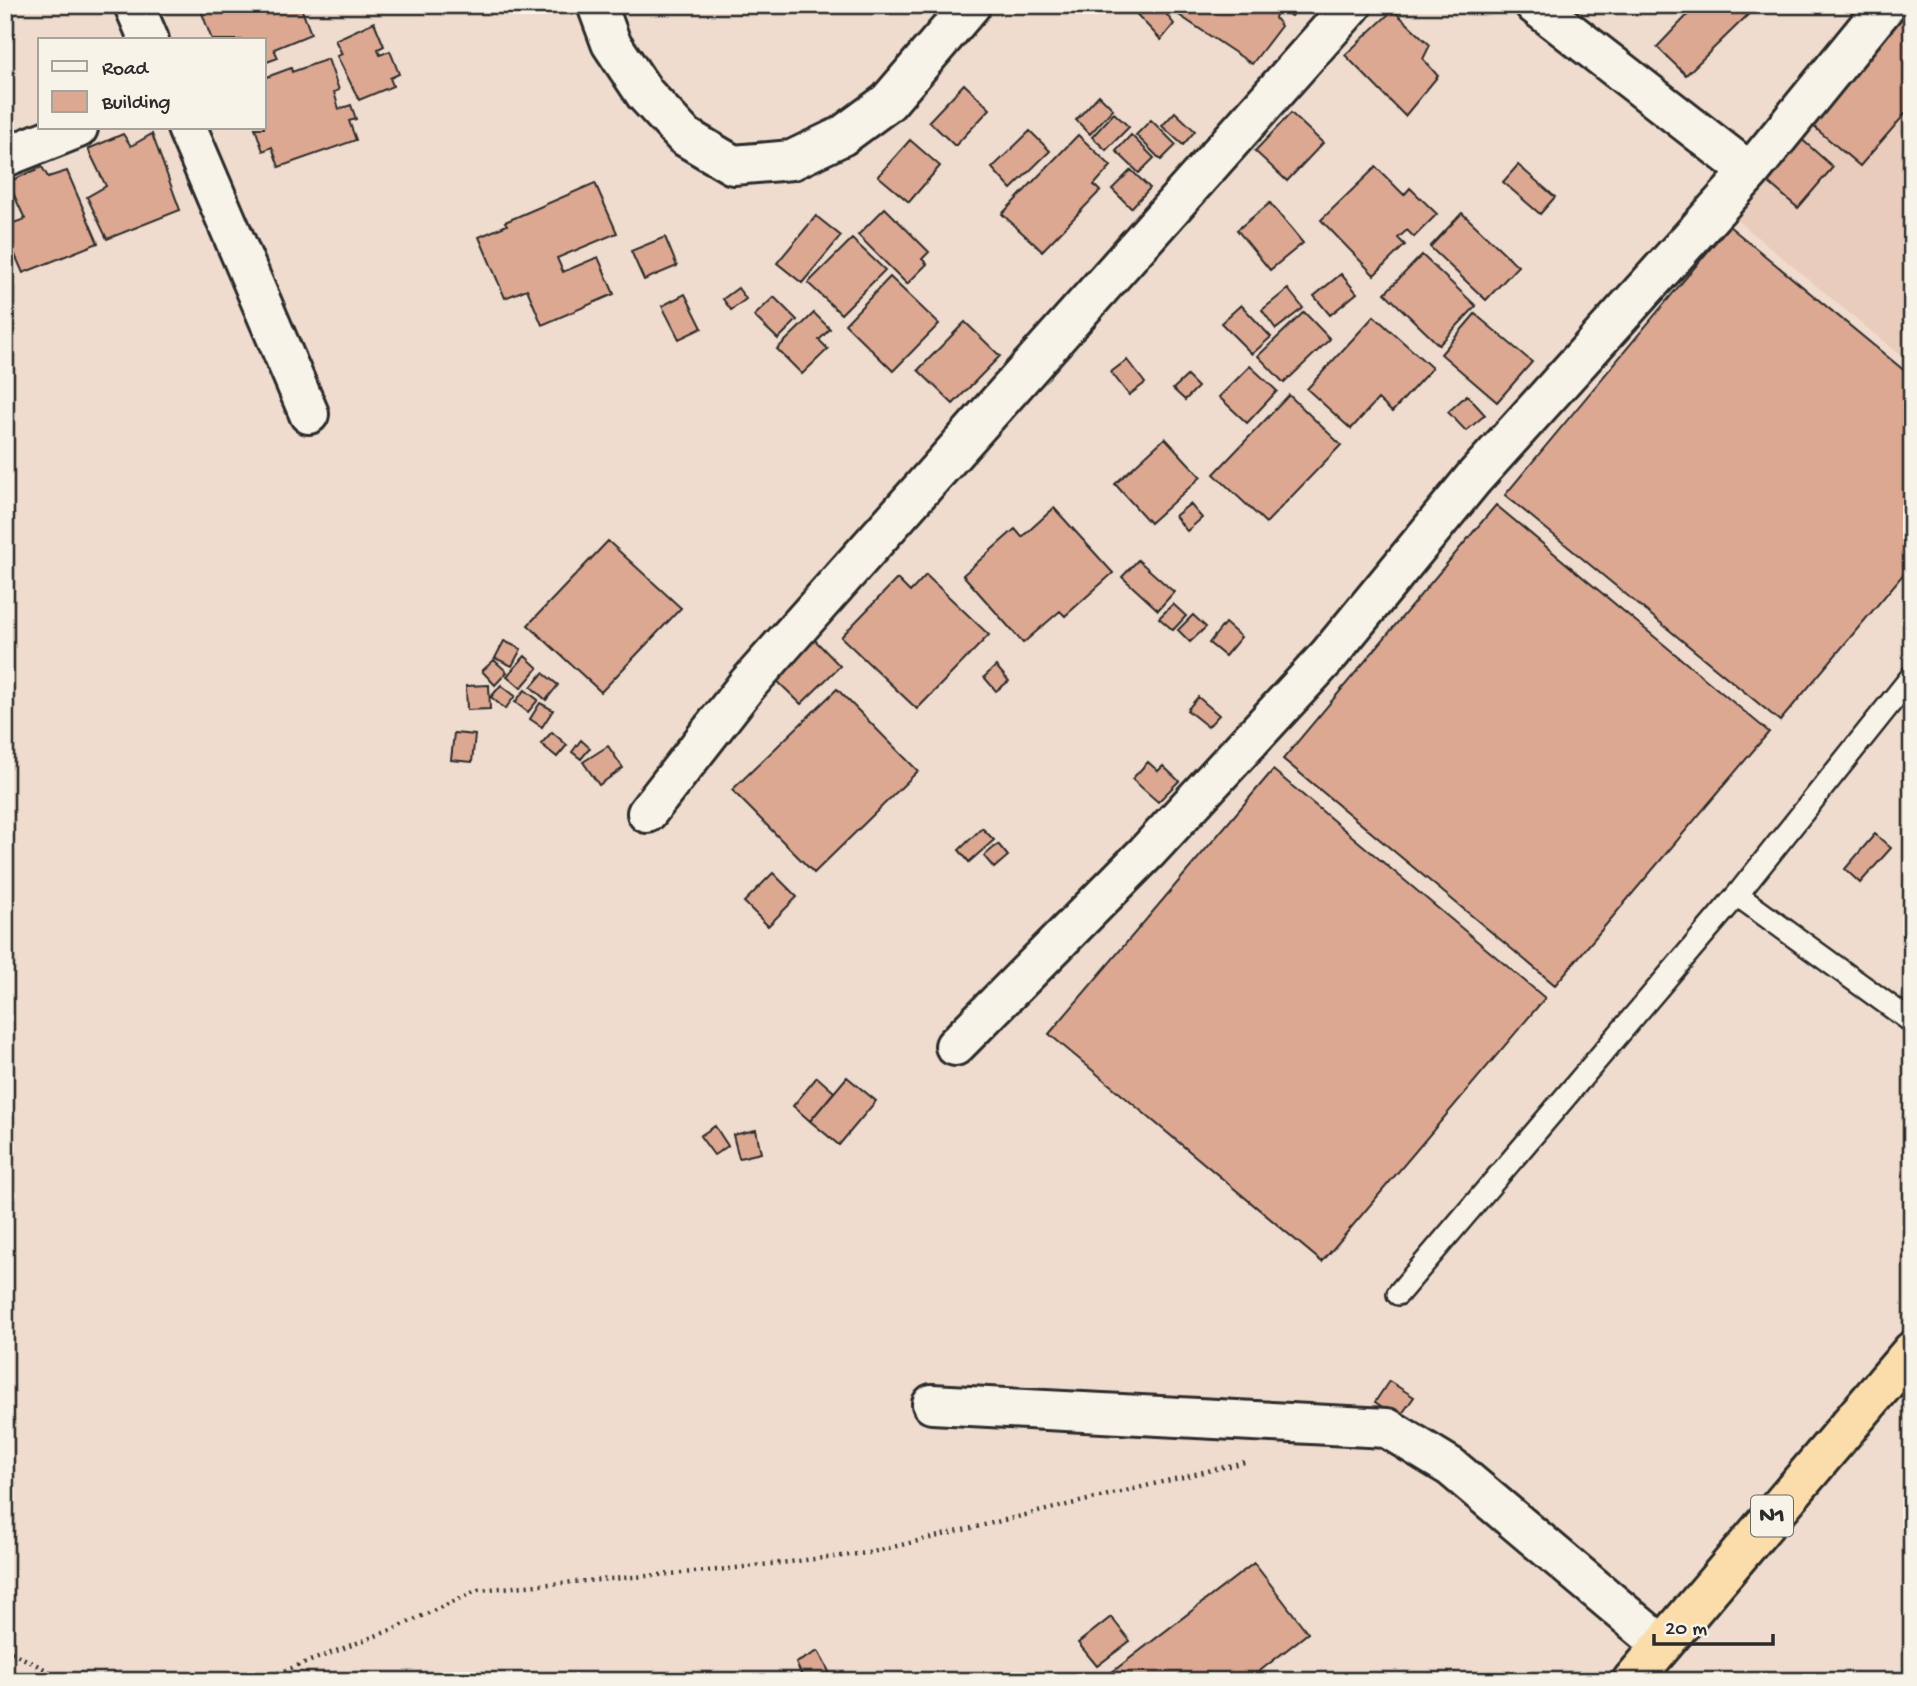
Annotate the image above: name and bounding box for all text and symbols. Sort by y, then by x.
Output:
legend [38,38,266,130]
text: Road [102,58,150,83]
text: Building [101,92,171,117]
road number: N1 [1751,1496,1793,1536]
scale bar [1654,1602,1773,1646]
text: 20 m [1665,1618,1707,1643]

